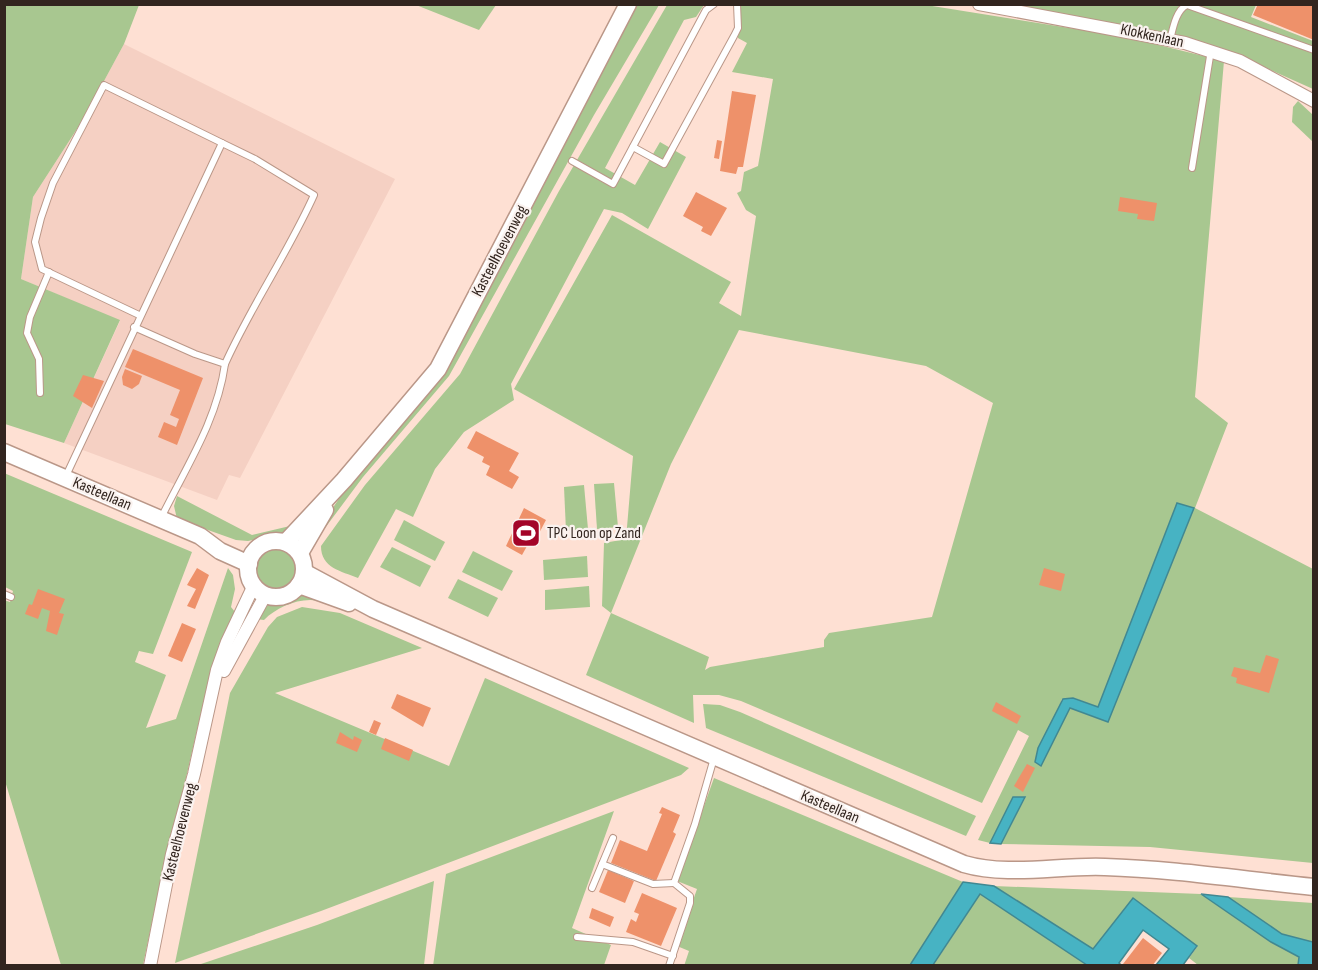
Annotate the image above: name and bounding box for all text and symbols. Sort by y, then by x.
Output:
street label: Klokkenlaan [1119,20,1185,52]
street label: Kasteelhoevenweg [468,202,532,300]
street label: Kasteellaan [70,473,134,515]
sports icon: TPC Loon op Zand [510,517,542,549]
place label: TPC Loon op Zand [547,524,641,543]
street label: Kasteelhoevenweg [159,781,201,883]
street label: Kasteellaan [798,786,862,828]

